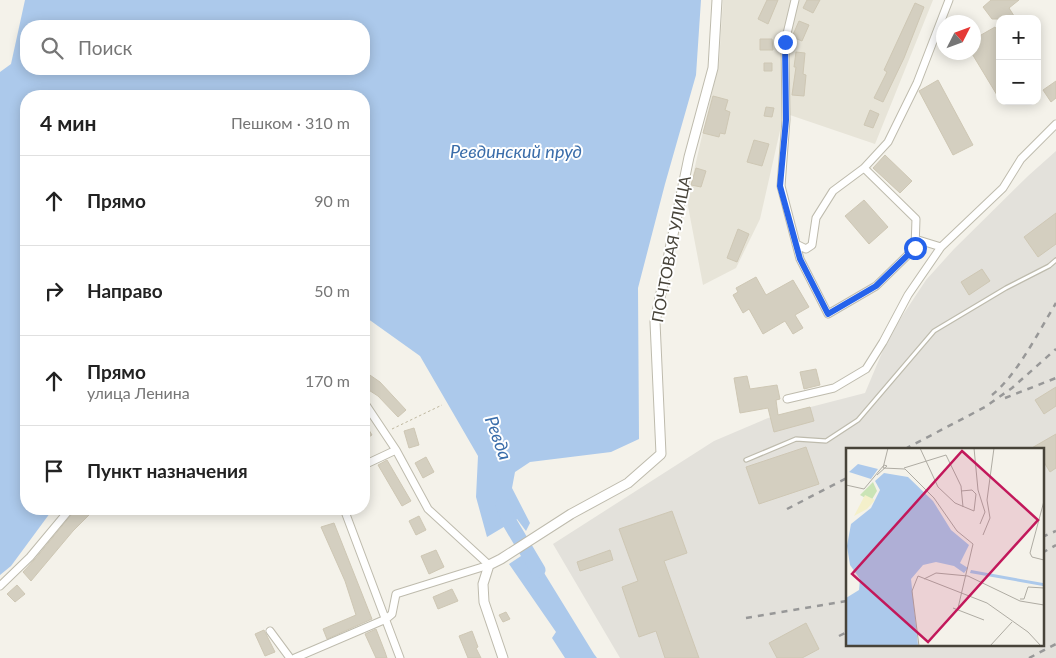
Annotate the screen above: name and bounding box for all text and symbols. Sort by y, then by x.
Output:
north arrow [936,15,981,60]
map controls [996,15,1041,105]
button: + [996,15,1041,60]
search box [20,20,370,75]
route end [774,31,797,54]
icon: search [38,34,66,62]
text: Поиск [78,36,132,59]
button: − [996,60,1041,105]
text: 4 мин [40,110,97,135]
text: Пешком · 310 m [231,113,350,132]
water label: Ревдинский пруд [450,140,582,162]
street label: ПОЧТОВАЯ УЛИЦА [647,174,694,324]
icon: ahead [40,187,68,215]
text: Прямо [87,189,146,212]
text: 90 m [314,191,350,210]
route start [904,237,927,260]
icon: right [40,277,68,305]
text: Направо [87,279,163,302]
text: 50 m [314,281,350,300]
text: Прямо [87,360,146,383]
icon: ahead [40,367,68,395]
text: 170 m [305,371,350,390]
text: улица Ленина [87,383,190,402]
water label: Ревда [481,413,517,463]
inset map [846,448,1044,646]
icon: arrive [40,457,68,485]
text: Пункт назначения [87,459,248,482]

